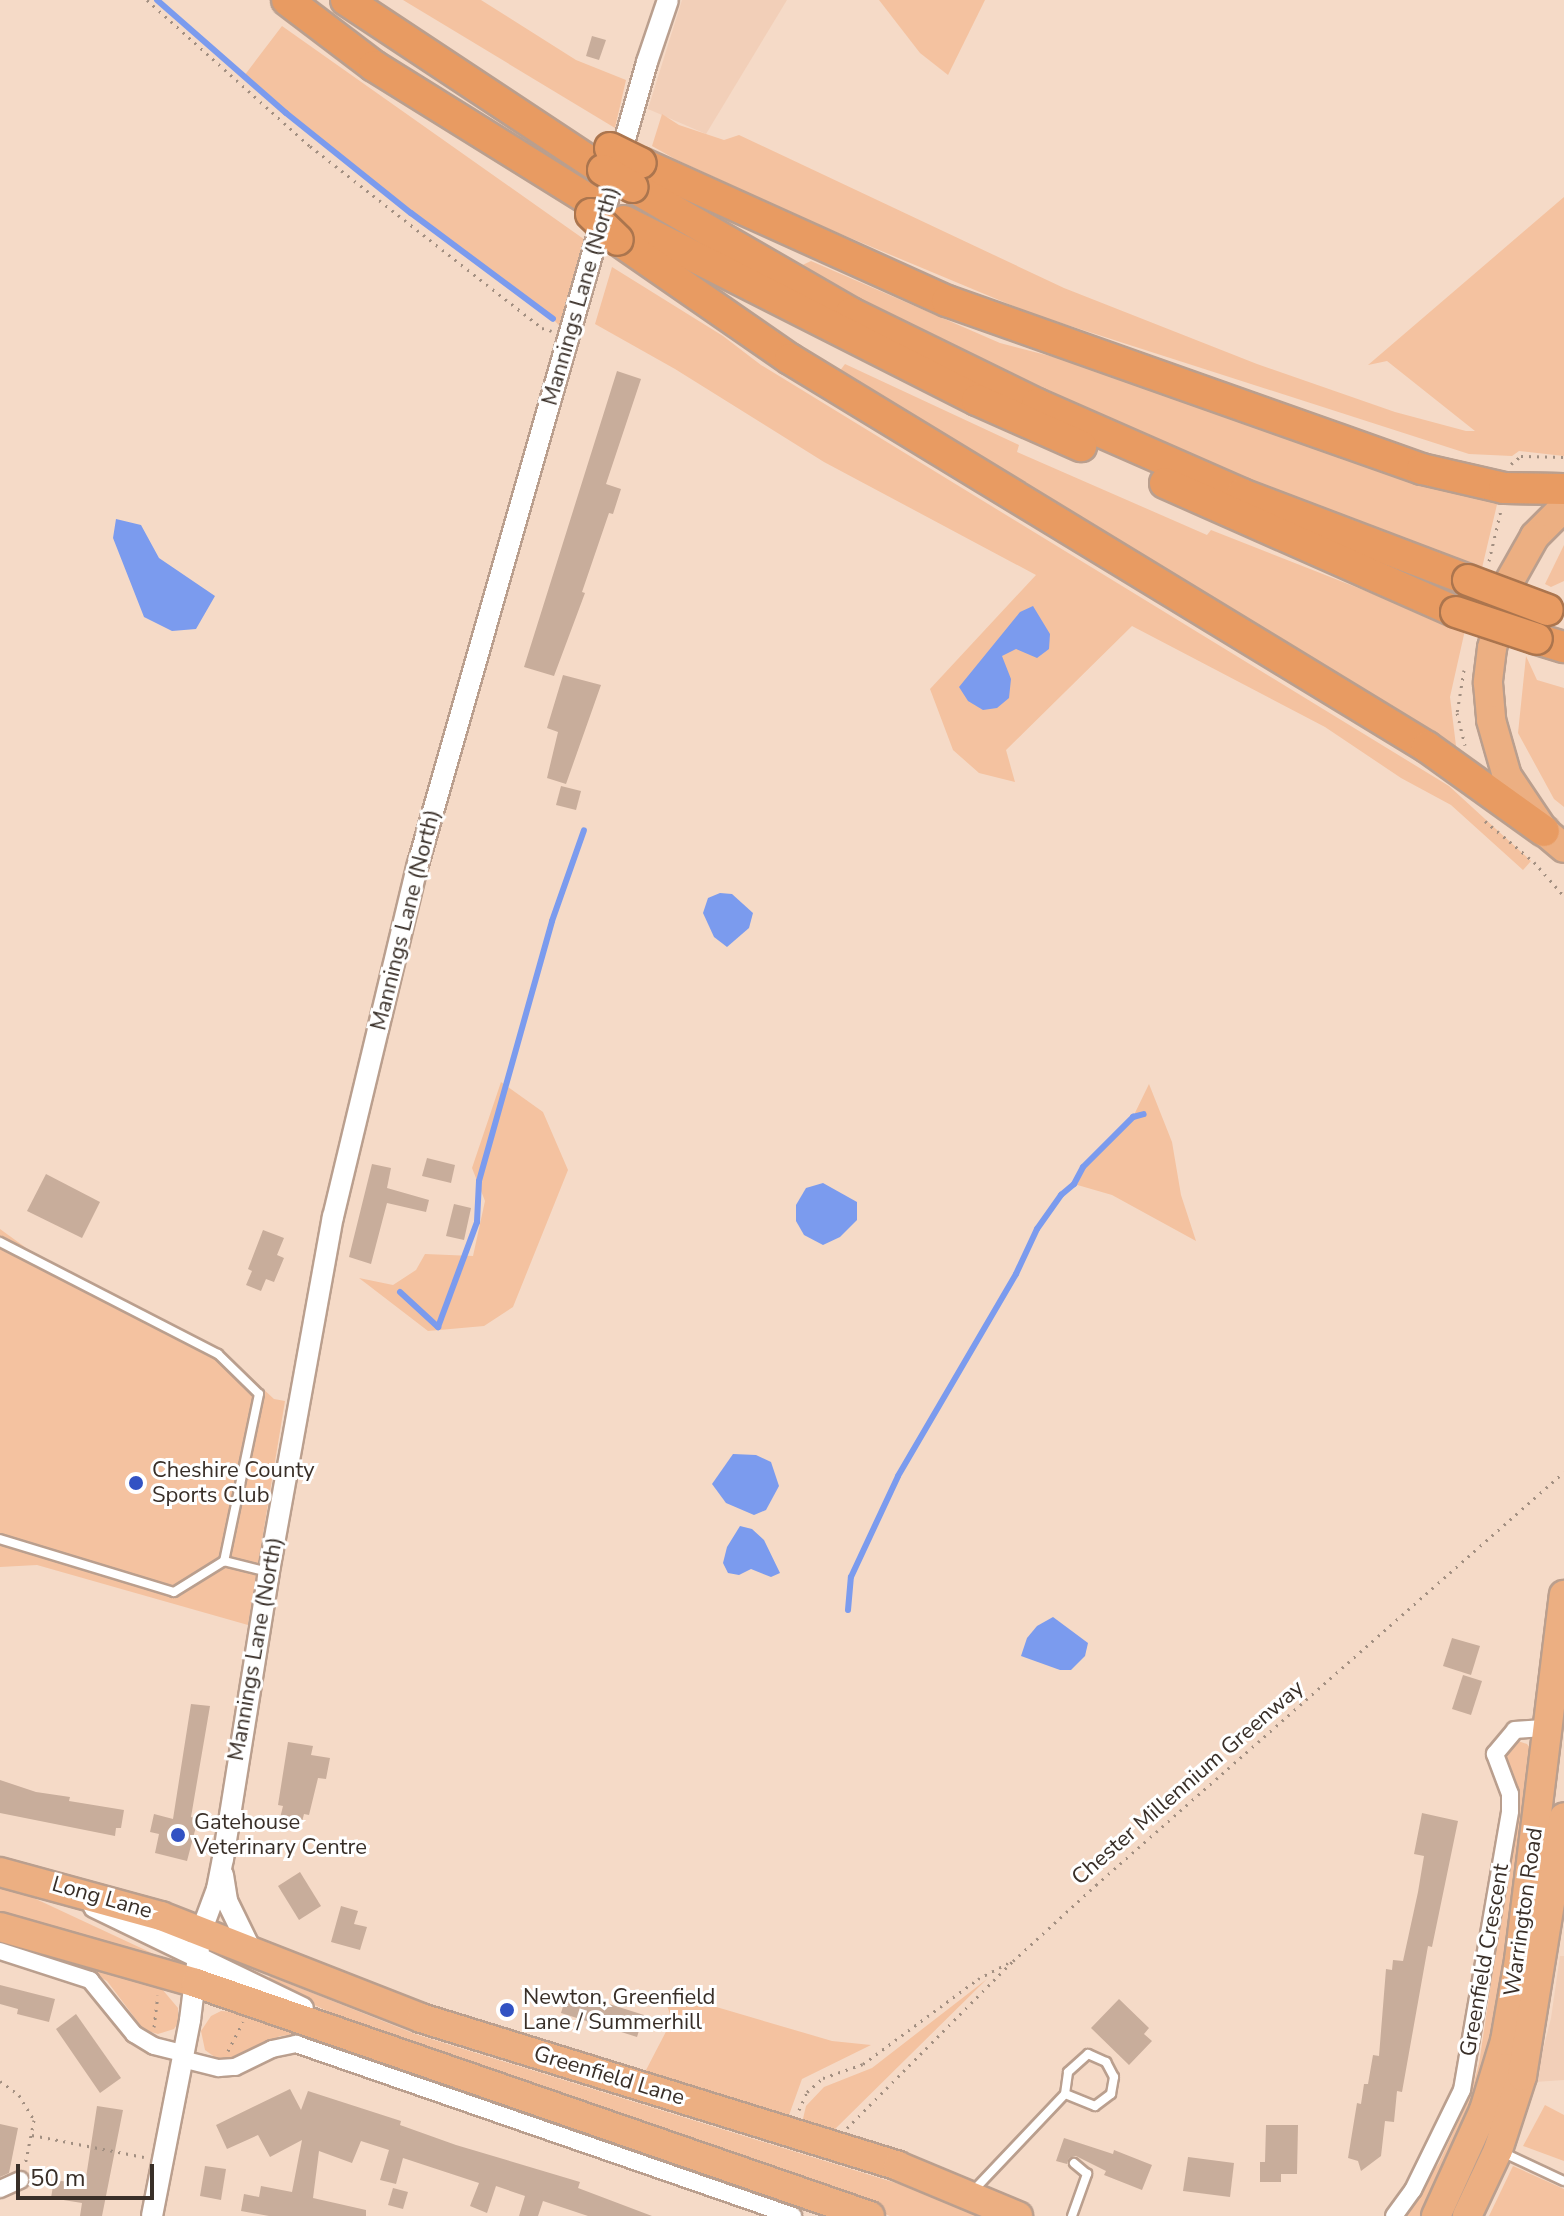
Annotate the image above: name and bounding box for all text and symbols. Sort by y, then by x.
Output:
street label: Mannings Lane (North) [537,183,625,409]
street label: Mannings Lane (North) [366,807,446,1033]
place label: Cheshire County Sports Club [152,1457,315,1508]
marker: Cheshire County Sports Club [127,1474,145,1492]
street label: Mannings Lane (North) [223,1535,289,1763]
street label: Chester Millennium Greenway [1067,1675,1309,1891]
place label: Gatehouse Veterinary Centre [194,1809,367,1860]
marker: Gatehouse Veterinary Centre [169,1826,187,1844]
street label: Warrington Road [1499,1826,1549,1998]
street label: Greenfield Crescent [1455,1862,1515,2058]
street label: Long Lane [49,1871,155,1925]
place label: Newton, Greenfield Lane / Summerhill [523,1984,715,2036]
marker: Newton, Greenfield Lane / Summerhill [498,2001,516,2019]
street label: Greenfield Lane [530,2041,688,2111]
scale bar [20,2148,158,2198]
text: 50 m [30,2162,86,2194]

